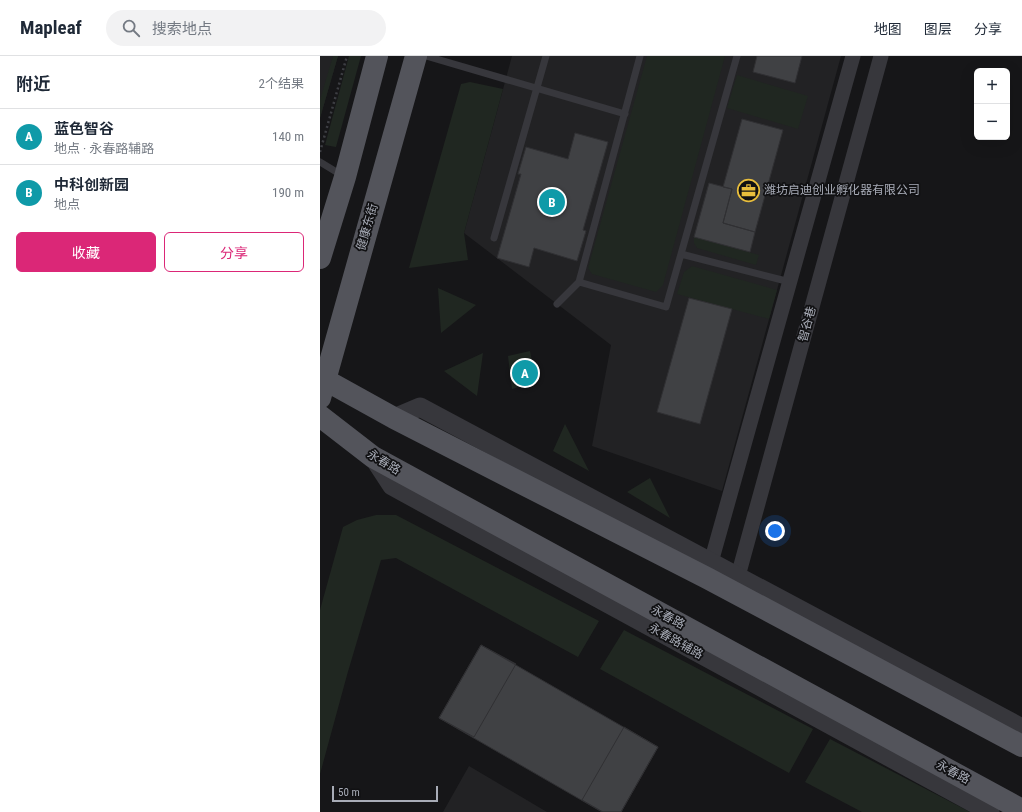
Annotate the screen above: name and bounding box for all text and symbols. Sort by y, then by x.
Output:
search box [106,10,386,46]
text: Mapleaf [20,16,82,39]
icon: search [120,17,142,39]
text: 搜索地点 [152,20,212,38]
text: 地图 [874,21,902,37]
text: 图层 [924,21,952,37]
text: 分享 [974,21,1002,37]
map controls [974,68,1010,140]
button: + [974,68,1010,104]
text: 附近 [16,74,50,94]
text: 2个结果 [259,76,304,91]
button: − [974,104,1010,140]
text: 蓝色智谷 [54,120,114,138]
text: A [25,129,33,144]
text: 140 m [272,129,304,144]
text: 地点 · 永春路辅路 [54,141,154,156]
text: 中科创新园 [54,176,129,194]
office icon: 潍坊启迪创业孵化器有限公司 [736,177,762,203]
place label: 潍坊启迪创业孵化器有限公司 [764,183,920,197]
text: B [25,185,33,200]
text: 190 m [272,185,304,200]
pin: B [539,187,565,217]
text: 地点 [54,197,80,212]
street label: 健康东街 [354,202,380,252]
button: 收藏 [16,232,156,272]
button: 分享 [164,232,304,272]
street label: 智谷巷 [796,305,818,343]
pin: A [512,358,538,388]
street label: 永春路 [365,447,403,477]
your location [765,521,785,541]
street label: 永春路 [649,602,687,632]
street label: 永春路辅路 [646,620,706,662]
street label: 永春路 [934,757,972,787]
scale bar [332,784,438,803]
text: 50 m [338,786,360,799]

